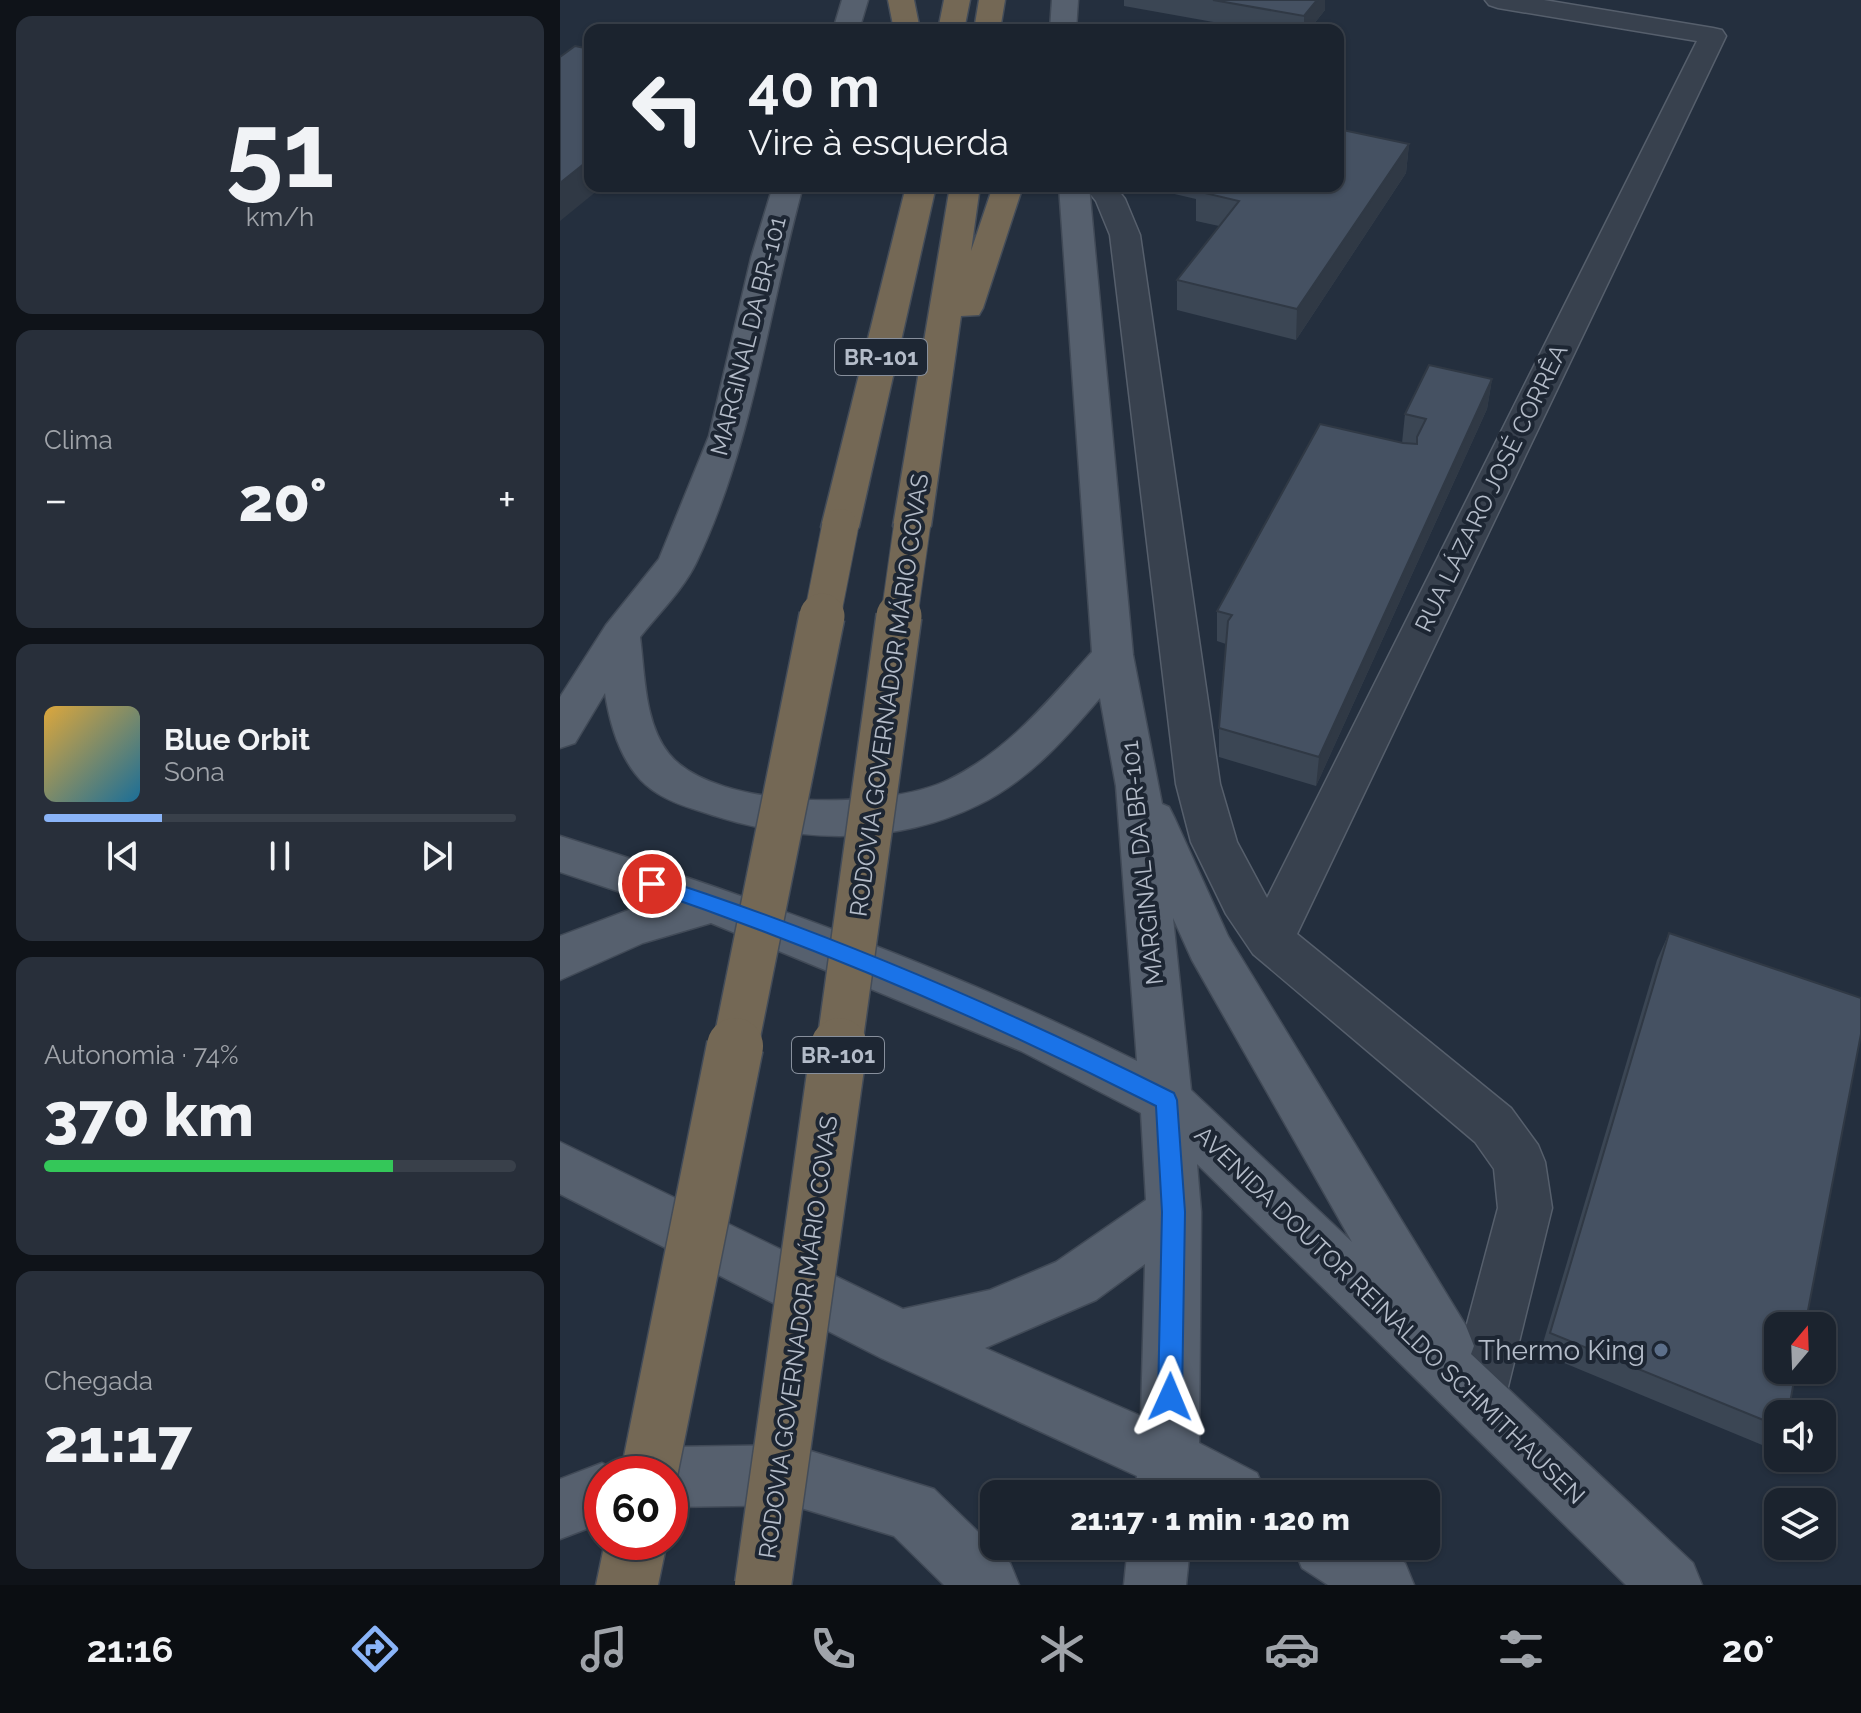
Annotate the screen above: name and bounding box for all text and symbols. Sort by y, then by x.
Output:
text: 40 m [748,54,880,120]
icon: left [616,56,720,160]
text: 51 [226,89,335,211]
text: Vire à esquerda [748,121,1009,163]
text: km/h [246,202,314,232]
street label: MARGINAL DA BR-101 [704,213,792,459]
road number: BR-101 [835,339,927,375]
street label: RUA LÁZARO JOSÉ CORRÊA [1409,339,1573,637]
text: Clima [44,425,113,455]
text: 20° [239,465,327,535]
street label: RODOVIA GOVERNADOR MÁRIO COVAS [844,472,934,918]
text: − [44,474,68,525]
text: + [498,474,516,525]
text: Blue Orbit [164,722,310,757]
street label: MARGINAL DA BR-101 [1115,740,1169,986]
text: Sona [164,757,225,787]
icon: previous [101,834,145,878]
icon: pause [258,834,302,878]
icon: next [415,834,459,878]
pin [618,850,686,918]
icon: arrive [630,862,674,906]
road number: BR-101 [792,1037,884,1073]
text: Autonomia · 74% [44,1040,239,1070]
text: 370 km [44,1080,254,1150]
street label: RODOVIA GOVERNADOR MÁRIO COVAS [753,1114,843,1560]
street label: AVENIDA DOUTOR REINALDO SCHMITHAUSEN [1189,1120,1591,1510]
north arrow [1764,1312,1836,1384]
map controls [1764,1312,1836,1560]
place label: Thermo King [1478,1334,1645,1367]
marker: Thermo King [1652,1341,1670,1359]
position arrow [1128,1355,1212,1439]
text: Chegada [44,1366,153,1396]
button: sound [1764,1400,1836,1472]
text: 21:17 [44,1406,192,1476]
speed limit sign: 60 [584,1456,688,1560]
button: layers [1764,1488,1836,1560]
text: 21:17 · 1 min · 120 m [1070,1502,1350,1537]
icon: directions [347,1621,403,1677]
icon: music [576,1621,632,1677]
icon: phone [805,1621,861,1677]
icon: climate [1034,1621,1090,1677]
icon: car [1264,1621,1320,1677]
icon: filters [1493,1621,1549,1677]
text: 21:16 [87,1628,173,1670]
text: 20° [1722,1628,1774,1670]

